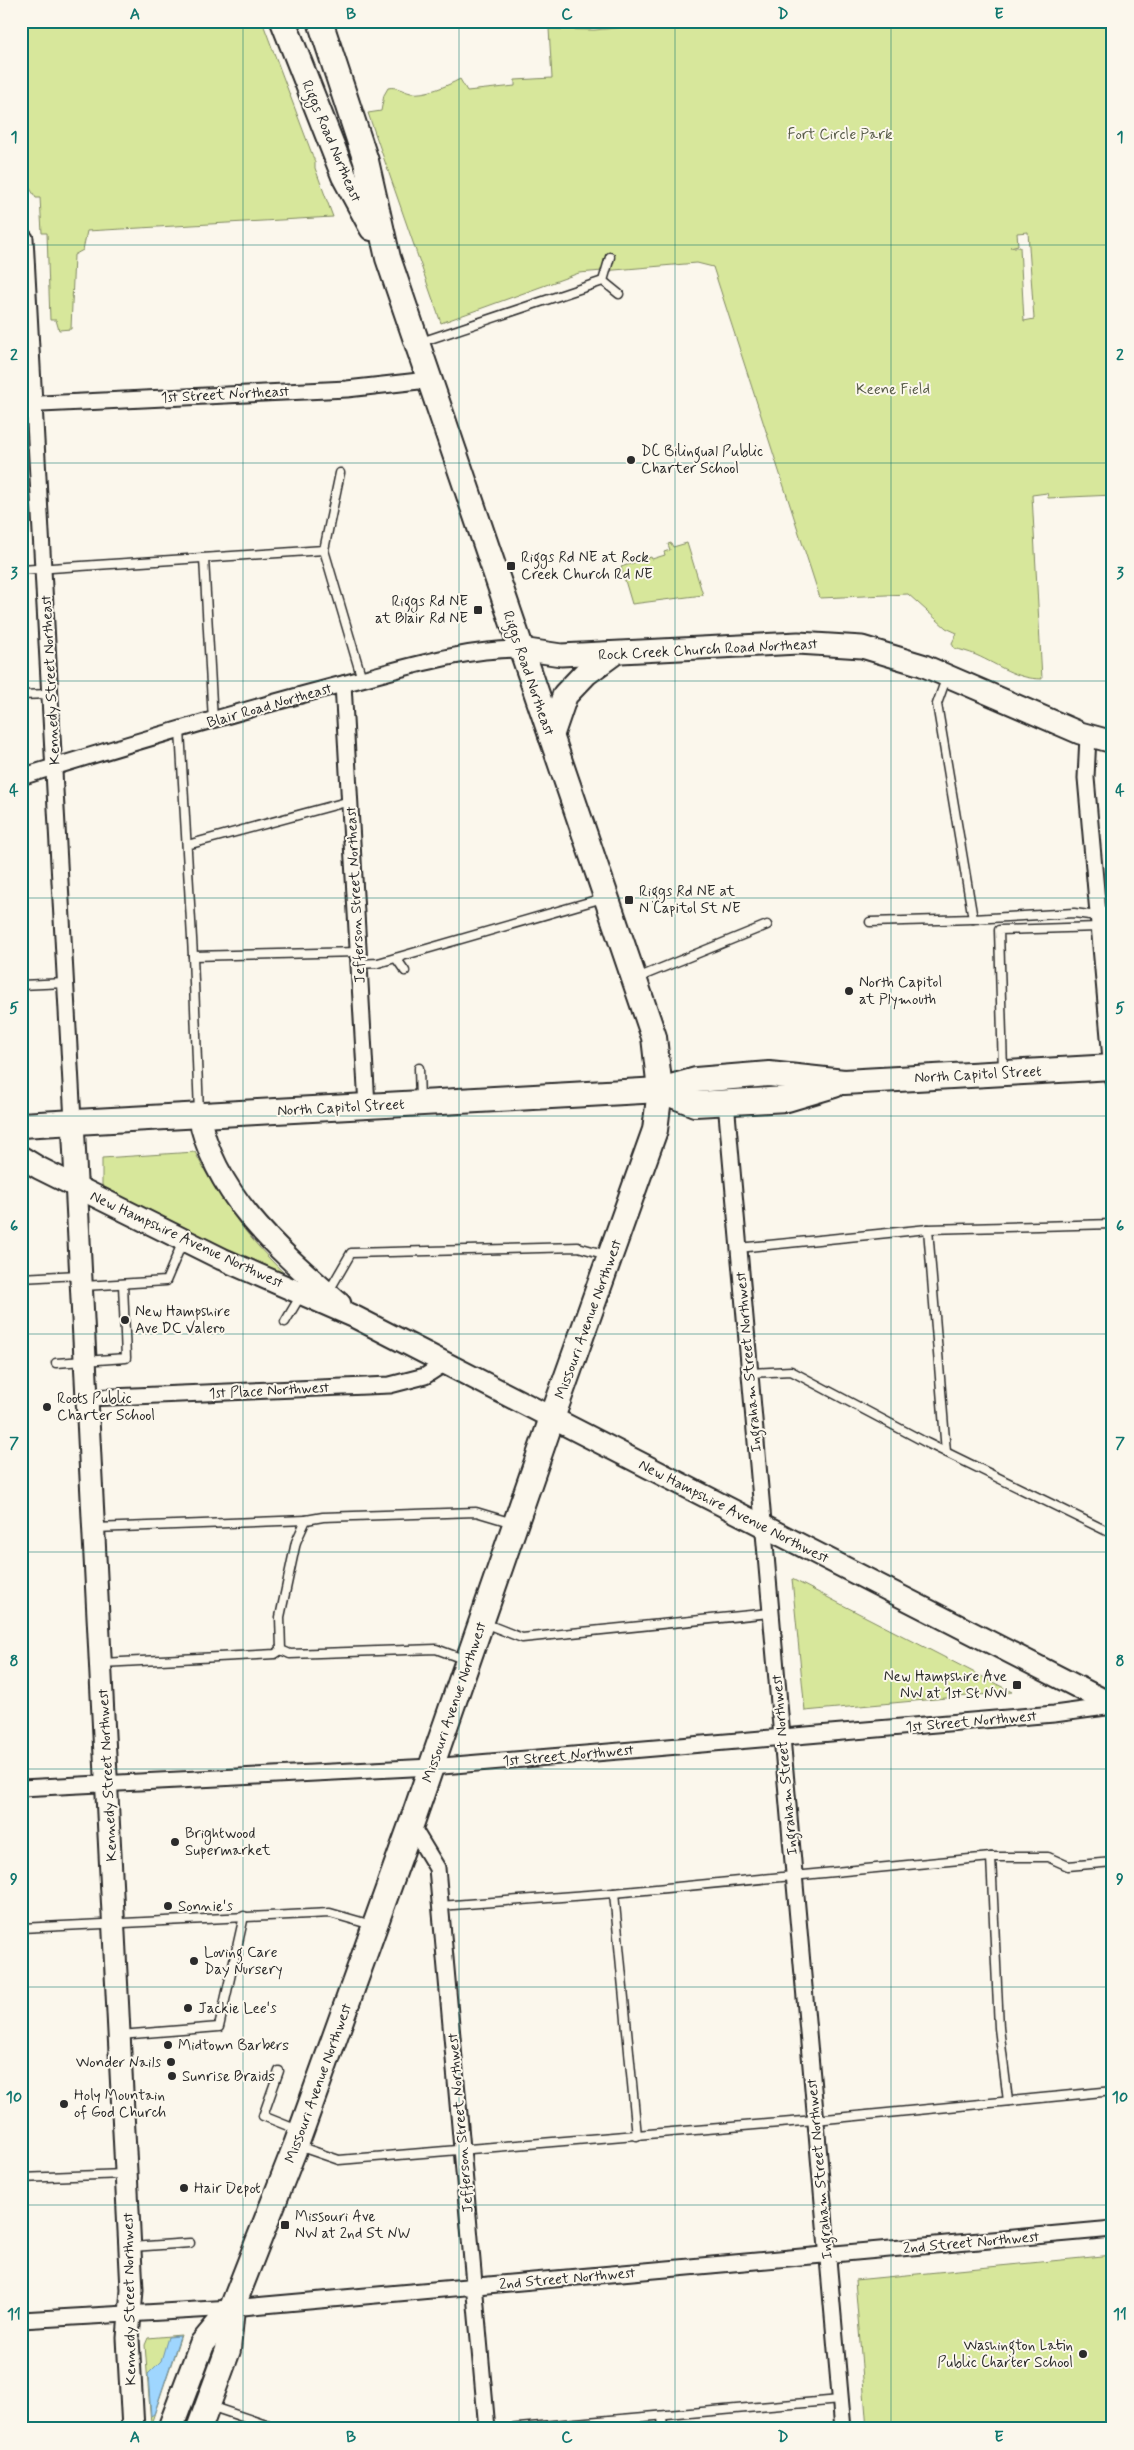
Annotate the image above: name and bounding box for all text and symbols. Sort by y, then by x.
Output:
text: A [130,4,140,25]
text: B [346,4,356,25]
text: C [561,4,573,25]
text: D [777,4,789,25]
text: E [994,4,1004,25]
street label: Riggs Road Northeast [295,77,366,206]
park label: Fort Circle Park [787,125,893,145]
text: 1 [10,127,18,148]
text: 1 [1116,127,1124,148]
text: 2 [10,345,18,366]
text: 2 [1116,345,1124,366]
park label: Keene Field [856,380,930,400]
street label: 1st Street Northeast [160,382,290,408]
place label: DC Bilingual Public Charter School [641,442,763,479]
marker: DC Bilingual Public Charter School [625,454,637,466]
place label: Riggs Rd NE at Rock Creek Church Rd NE [521,548,653,585]
marker: Riggs Rd NE at Rock Creek Church Rd NE [505,560,517,572]
text: 3 [10,563,18,584]
text: 3 [1116,563,1124,584]
place label: Riggs Rd NE at Blair Rd NE [375,592,468,629]
street label: Kennedy Street Northeast [37,594,65,765]
marker: Riggs Rd NE at Blair Rd NE [472,604,484,616]
street label: Riggs Road Northeast [496,608,559,739]
street label: Rock Creek Church Road Northeast [598,634,819,666]
street label: Blair Road Northeast [205,678,335,733]
text: 4 [9,780,19,801]
text: 4 [1115,780,1125,801]
street label: Jefferson Street Northeast [341,805,371,984]
place label: Riggs Rd NE at N Capitol St NE [639,882,741,919]
marker: Riggs Rd NE at N Capitol St NE [623,894,635,906]
place label: North Capitol at Plymouth [859,973,942,1010]
marker: North Capitol at Plymouth [843,985,855,997]
text: 5 [9,998,19,1019]
text: 5 [1115,998,1125,1019]
street label: North Capitol Street [914,1062,1043,1088]
street label: North Capitol Street [277,1095,406,1121]
street label: New Hampshire Avenue Northwest [87,1186,287,1294]
text: 6 [10,1216,18,1237]
text: 6 [1116,1216,1124,1237]
street label: Missouri Avenue Northwest [551,1236,627,1402]
street label: Ingraham Street Northwest [731,1270,768,1453]
place label: New Hampshire Ave DC Valero [135,1302,231,1339]
marker: New Hampshire Ave DC Valero [119,1314,131,1326]
street label: 1st Place Northwest [208,1378,330,1404]
place label: Roots Public Charter School [57,1389,155,1426]
marker: Roots Public Charter School [41,1401,53,1413]
text: 7 [9,1433,19,1454]
text: 7 [1115,1433,1125,1454]
street label: New Hampshire Avenue Northwest [635,1455,833,1569]
street label: Missouri Avenue Northwest [418,1619,492,1785]
text: 8 [9,1651,19,1672]
text: 8 [1115,1651,1125,1672]
place label: New Hampshire Ave NW at 1st St NW [884,1667,1007,1704]
street label: Ingraham Street Northwest [767,1673,804,1856]
marker: New Hampshire Ave NW at 1st St NW [1011,1679,1023,1691]
street label: Kennedy Street Northwest [93,1687,123,1862]
street label: 1st Street Northwest [905,1706,1038,1738]
street label: 1st Street Northwest [502,1740,635,1772]
place label: Brightwood Supermarket [185,1824,271,1861]
marker: Brightwood Supermarket [169,1836,181,1848]
text: 9 [10,1869,18,1890]
text: 9 [1116,1869,1124,1890]
place label: Sonnie's [178,1897,233,1917]
marker: Sonnie's [162,1900,174,1912]
place label: Loving Care Day Nursery [204,1943,283,1980]
marker: Loving Care Day Nursery [188,1955,200,1967]
place label: Jackie Lee's [198,1999,277,2019]
street label: Missouri Avenue Northwest [281,2000,357,2166]
marker: Jackie Lee's [182,2002,194,2014]
street label: Jefferson Street Northwest [443,2032,479,2214]
place label: Midtown Barbers [178,2036,289,2056]
marker: Midtown Barbers [162,2039,174,2051]
place label: Wonder Nails [76,2053,161,2073]
marker: Wonder Nails [165,2056,177,2068]
place label: Sunrise Braids [182,2067,275,2087]
marker: Sunrise Braids [166,2070,178,2082]
street label: Ingraham Street Northwest [802,2077,839,2260]
place label: Holy Mountain of God Church [74,2086,167,2123]
text: 10 [6,2087,22,2108]
text: 10 [1112,2087,1128,2108]
marker: Holy Mountain of God Church [58,2098,70,2110]
place label: Hair Depot [194,2179,261,2199]
marker: Hair Depot [178,2182,190,2194]
place label: Missouri Ave NW at 2nd St NW [295,2207,411,2244]
street label: Kennedy Street Northwest [118,2212,142,2386]
marker: Missouri Ave NW at 2nd St NW [279,2219,291,2231]
street label: 2nd Street Northwest [902,2227,1041,2259]
street label: 2nd Street Northwest [498,2263,637,2295]
text: 11 [7,2304,21,2325]
text: 11 [1113,2304,1127,2325]
place label: Washington Latin Public Charter School [937,2336,1073,2373]
marker: Washington Latin Public Charter School [1077,2348,1089,2360]
text: A [130,2427,140,2448]
text: B [346,2427,356,2448]
text: C [561,2427,573,2448]
text: D [777,2427,789,2448]
text: E [994,2427,1004,2448]

